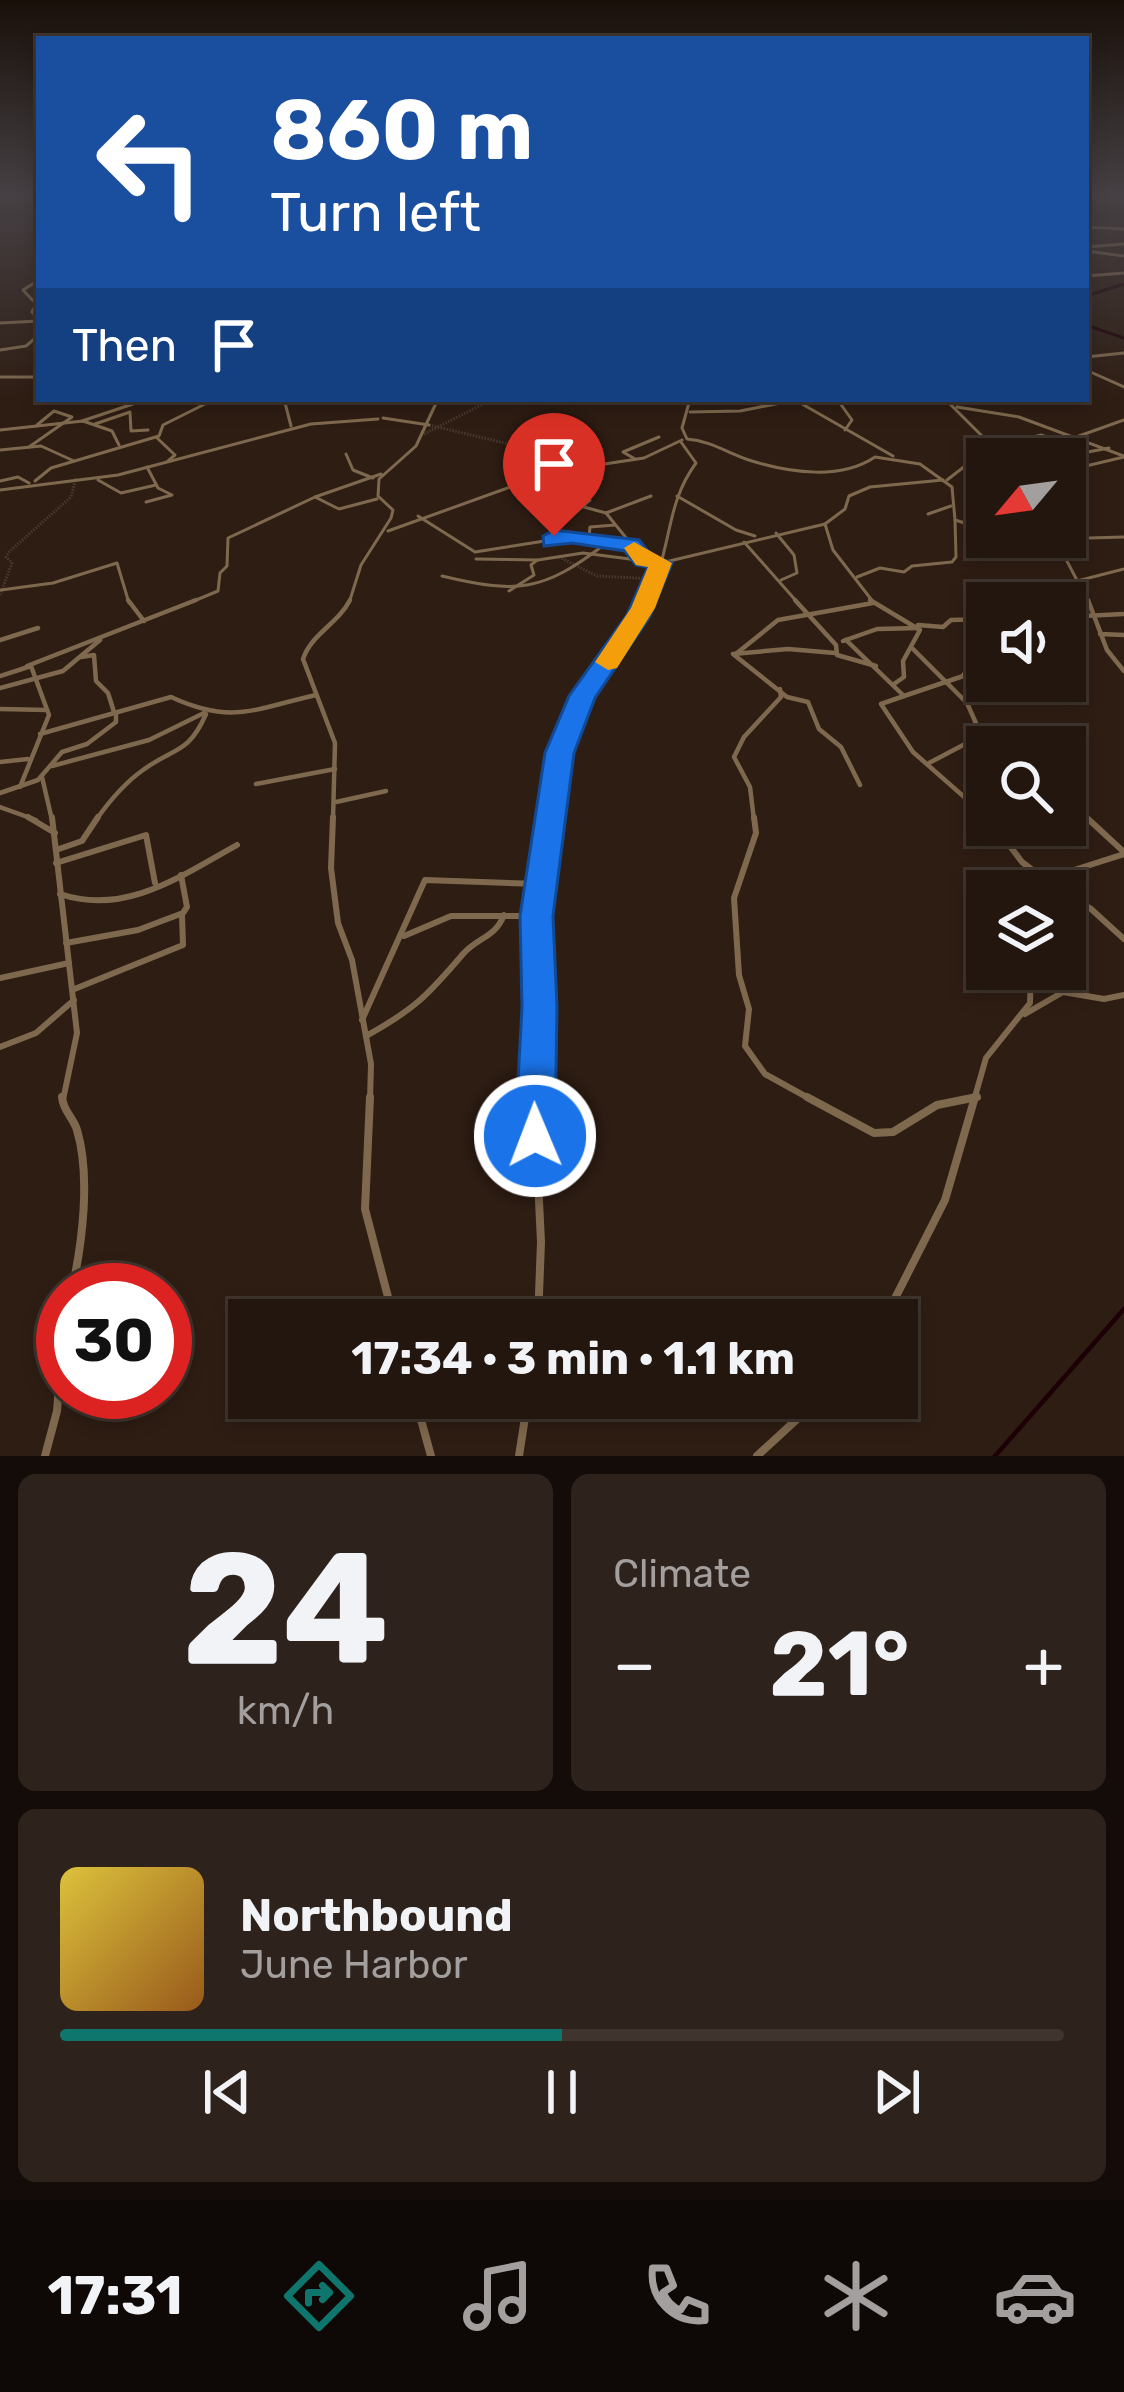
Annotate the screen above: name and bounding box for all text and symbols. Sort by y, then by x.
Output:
text: 860 m [270,80,534,180]
icon: left [72,84,228,240]
text: Turn left [270,181,481,245]
icon: arrive [201,312,267,378]
text: Then [72,319,177,372]
pin [503,413,605,536]
icon: arrive [521,431,587,497]
north arrow [966,438,1086,558]
map controls [966,438,1086,990]
button: sound [966,582,1086,702]
button: search [966,726,1086,846]
button: layers [966,870,1086,990]
position arrow [472,1073,598,1199]
speed limit sign: 30 [36,1263,192,1419]
text: 17:34 · 3 min · 1.1 km [351,1332,795,1385]
text: 24 [182,1517,389,1702]
text: Climate [613,1551,751,1597]
text: 21° [769,1611,910,1718]
text: − [613,1625,656,1704]
text: + [1023,1625,1064,1704]
text: km/h [237,1688,334,1734]
text: Northbound [240,1889,513,1942]
text: June Harbor [240,1942,468,1988]
icon: previous [194,2059,260,2125]
icon: pause [529,2059,595,2125]
icon: next [864,2059,930,2125]
icon: directions [277,2254,361,2338]
icon: music [456,2254,540,2338]
icon: phone [635,2254,719,2338]
icon: climate [814,2254,898,2338]
icon: car [993,2254,1077,2338]
text: 17:31 [47,2264,183,2328]

